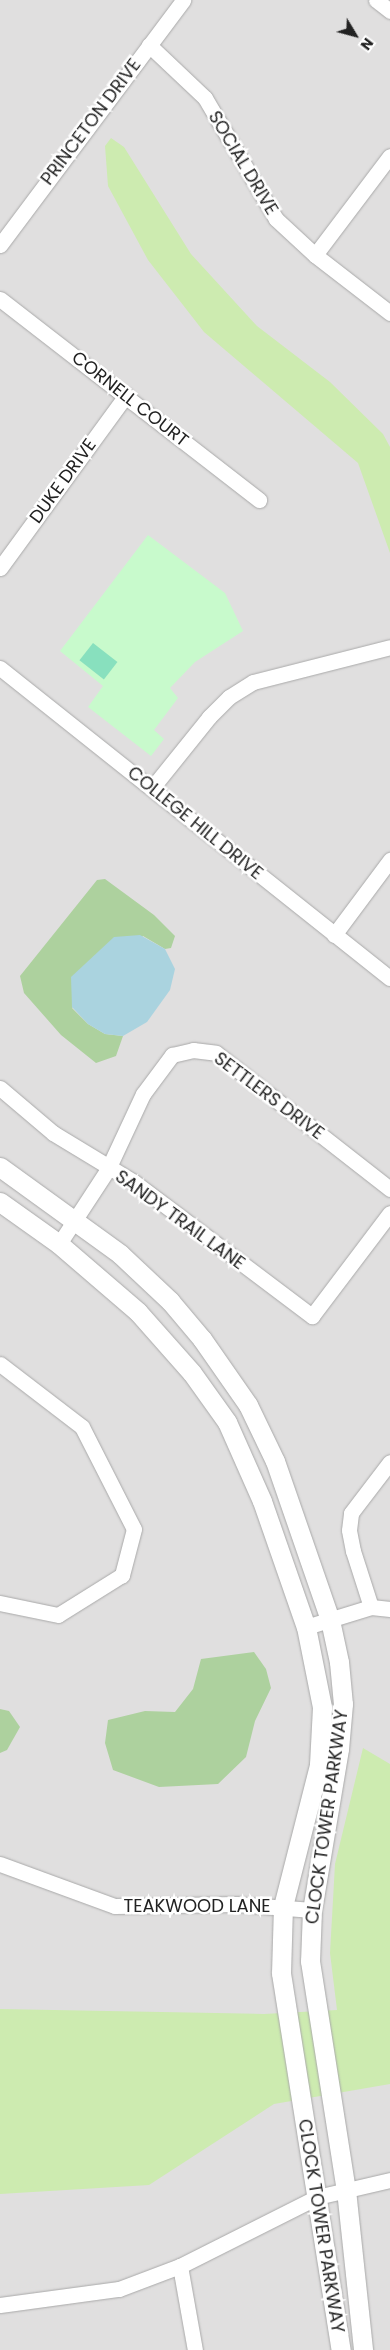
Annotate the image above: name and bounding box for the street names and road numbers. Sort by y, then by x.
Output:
street label: PRINCETON DRIVE [37,55,145,189]
street label: SOCIAL DRIVE [204,107,282,219]
street label: CORNELL COURT [67,347,193,451]
street label: DUKE DRIVE [25,435,101,527]
street label: COLLEGE HILL DRIVE [123,762,267,884]
street label: SETTLERS DRIVE [210,1048,328,1144]
street label: SANDY TRAIL LANE [111,1166,249,1274]
street label: CLOCK TOWER PARKWAY [301,1708,353,1926]
street label: TEAKWOOD LANE [123,1895,271,1917]
street label: CLOCK TOWER PARKWAY [293,2118,349,2334]

